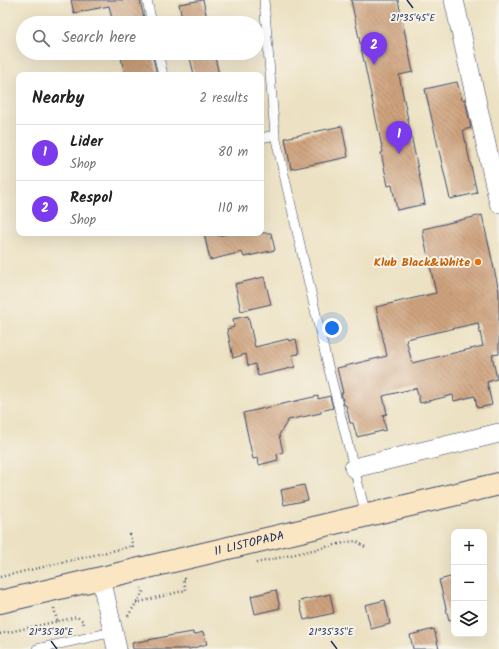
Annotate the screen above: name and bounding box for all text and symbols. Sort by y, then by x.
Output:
text: 21°35'45"E [391,10,437,26]
search box [16,16,264,60]
text: Search here [62,26,136,50]
icon: search [30,27,52,49]
pin: 2 [361,32,387,65]
text: Nearby [32,85,84,112]
text: 2 results [200,88,248,109]
pin: 1 [386,121,412,154]
text: Lider [70,130,103,154]
text: 1 [43,142,47,163]
text: 80 m [218,142,248,163]
text: Shop [70,154,96,175]
text: Respol [70,186,112,210]
text: 2 [41,198,49,219]
text: 110 m [218,198,248,219]
text: Shop [70,210,96,231]
place label: Klub Black&White [374,253,470,272]
marker: Klub Black&White [473,257,483,267]
your location [322,318,342,338]
street label: 11 LISTOPADA [212,526,286,561]
map controls [451,529,487,637]
button: + [451,529,487,565]
button: − [451,565,487,601]
button: layers [451,601,487,637]
text: 21°35'30"E [29,624,75,640]
text: 21°35'35"E [308,624,355,640]

